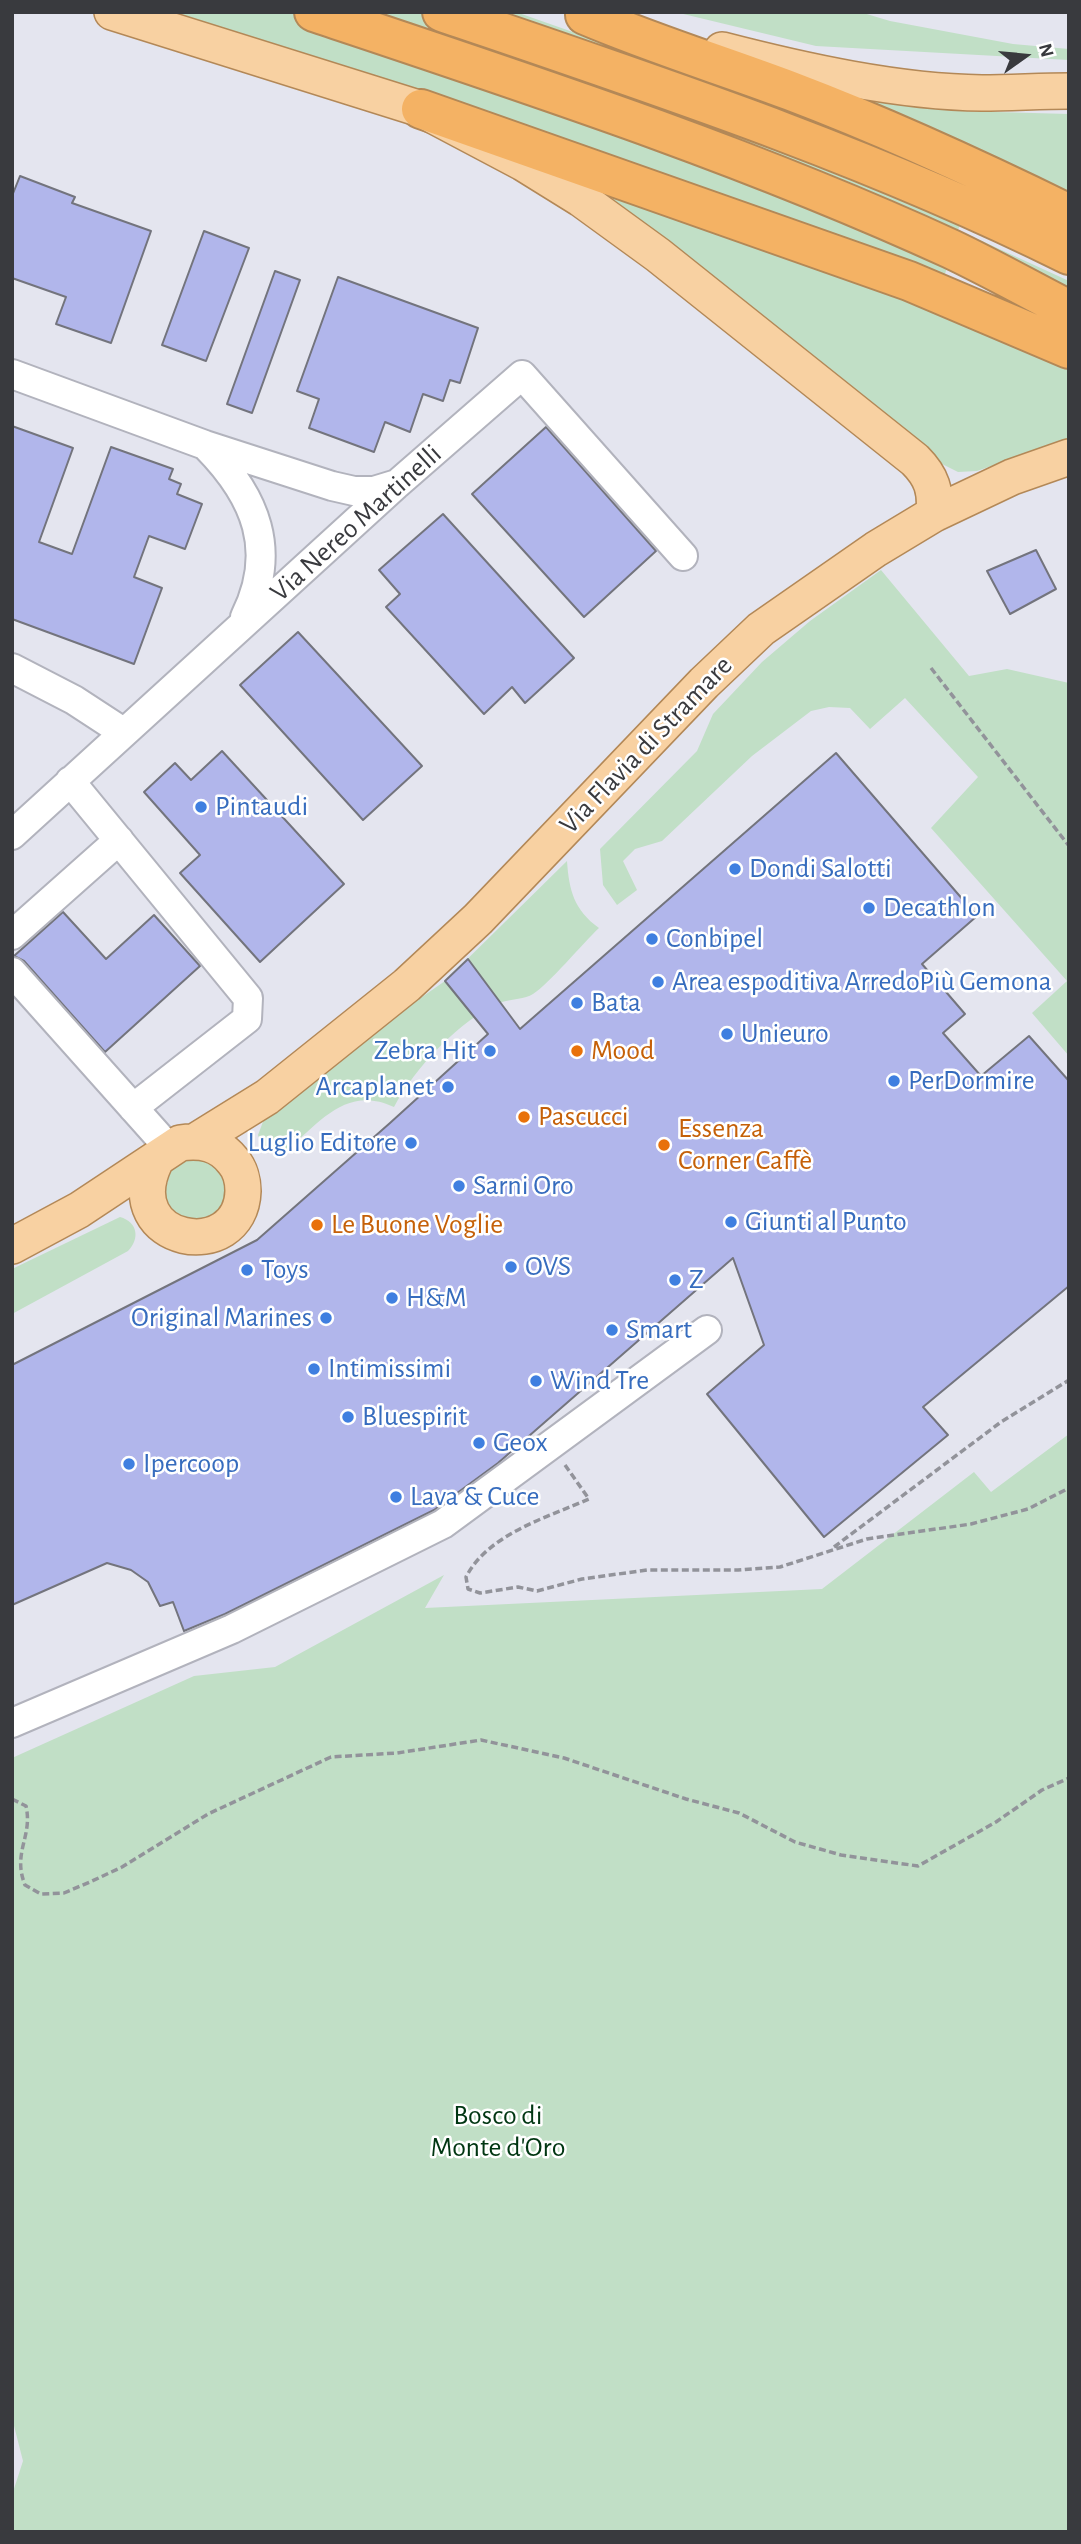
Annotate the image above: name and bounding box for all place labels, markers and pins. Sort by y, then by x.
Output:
place label: Pintaudi [215,790,308,824]
marker: Pintaudi [193,799,209,815]
place label: Dondi Salotti [749,852,892,886]
marker: Dondi Salotti [727,861,743,877]
place label: Decathlon [883,891,996,925]
marker: Decathlon [861,900,877,916]
place label: Conbipel [666,922,763,956]
marker: Conbipel [644,931,660,947]
place label: Area espoditiva ArredoPiù Gemona [672,965,1052,999]
marker: Area espoditiva ArredoPiù Gemona [650,974,666,990]
place label: Bata [591,986,641,1020]
marker: Bata [569,995,585,1011]
place label: Unieuro [741,1017,829,1051]
marker: Unieuro [719,1026,735,1042]
place label: Zebra Hit [374,1034,476,1068]
place label: Mood [591,1034,655,1068]
marker: Zebra Hit [482,1043,498,1059]
marker: Mood [569,1043,585,1059]
place label: PerDormire [908,1064,1035,1098]
place label: Arcaplanet [316,1070,434,1104]
marker: PerDormire [886,1073,902,1089]
marker: Arcaplanet [440,1079,456,1095]
place label: Pascucci [538,1100,628,1134]
marker: Pascucci [516,1109,532,1125]
place label: Essenza Corner Caffè [678,1112,812,1178]
place label: Luglio Editore [247,1126,397,1160]
marker: Luglio Editore [403,1135,419,1151]
marker: Essenza Corner Caffè [656,1137,672,1153]
place label: Sarni Oro [473,1169,574,1203]
marker: Sarni Oro [451,1178,467,1194]
place label: Giunti al Punto [745,1205,907,1239]
place label: Le Buone Voglie [331,1208,503,1242]
marker: Giunti al Punto [723,1214,739,1230]
marker: Le Buone Voglie [309,1217,325,1233]
place label: OVS [525,1250,571,1284]
place label: Toys [261,1253,309,1287]
marker: OVS [503,1259,519,1275]
marker: Toys [239,1262,255,1278]
place label: Z [689,1263,704,1297]
marker: Z [667,1272,683,1288]
place label: H&M [406,1281,467,1315]
marker: H&M [384,1290,400,1306]
place label: Original Marines [131,1301,312,1335]
marker: Original Marines [318,1310,334,1326]
place label: Smart [626,1313,692,1347]
marker: Smart [604,1322,620,1338]
place label: Intimissimi [328,1352,451,1386]
marker: Intimissimi [306,1361,322,1377]
place label: Wind Tre [550,1364,649,1398]
marker: Wind Tre [528,1373,544,1389]
place label: Bluespirit [362,1400,467,1434]
marker: Bluespirit [340,1409,356,1425]
place label: Geox [493,1426,548,1460]
marker: Geox [471,1435,487,1451]
place label: Ipercoop [143,1447,239,1481]
marker: Ipercoop [121,1456,137,1472]
place label: Lava & Cuce [410,1480,539,1514]
marker: Lava & Cuce [388,1489,404,1505]

